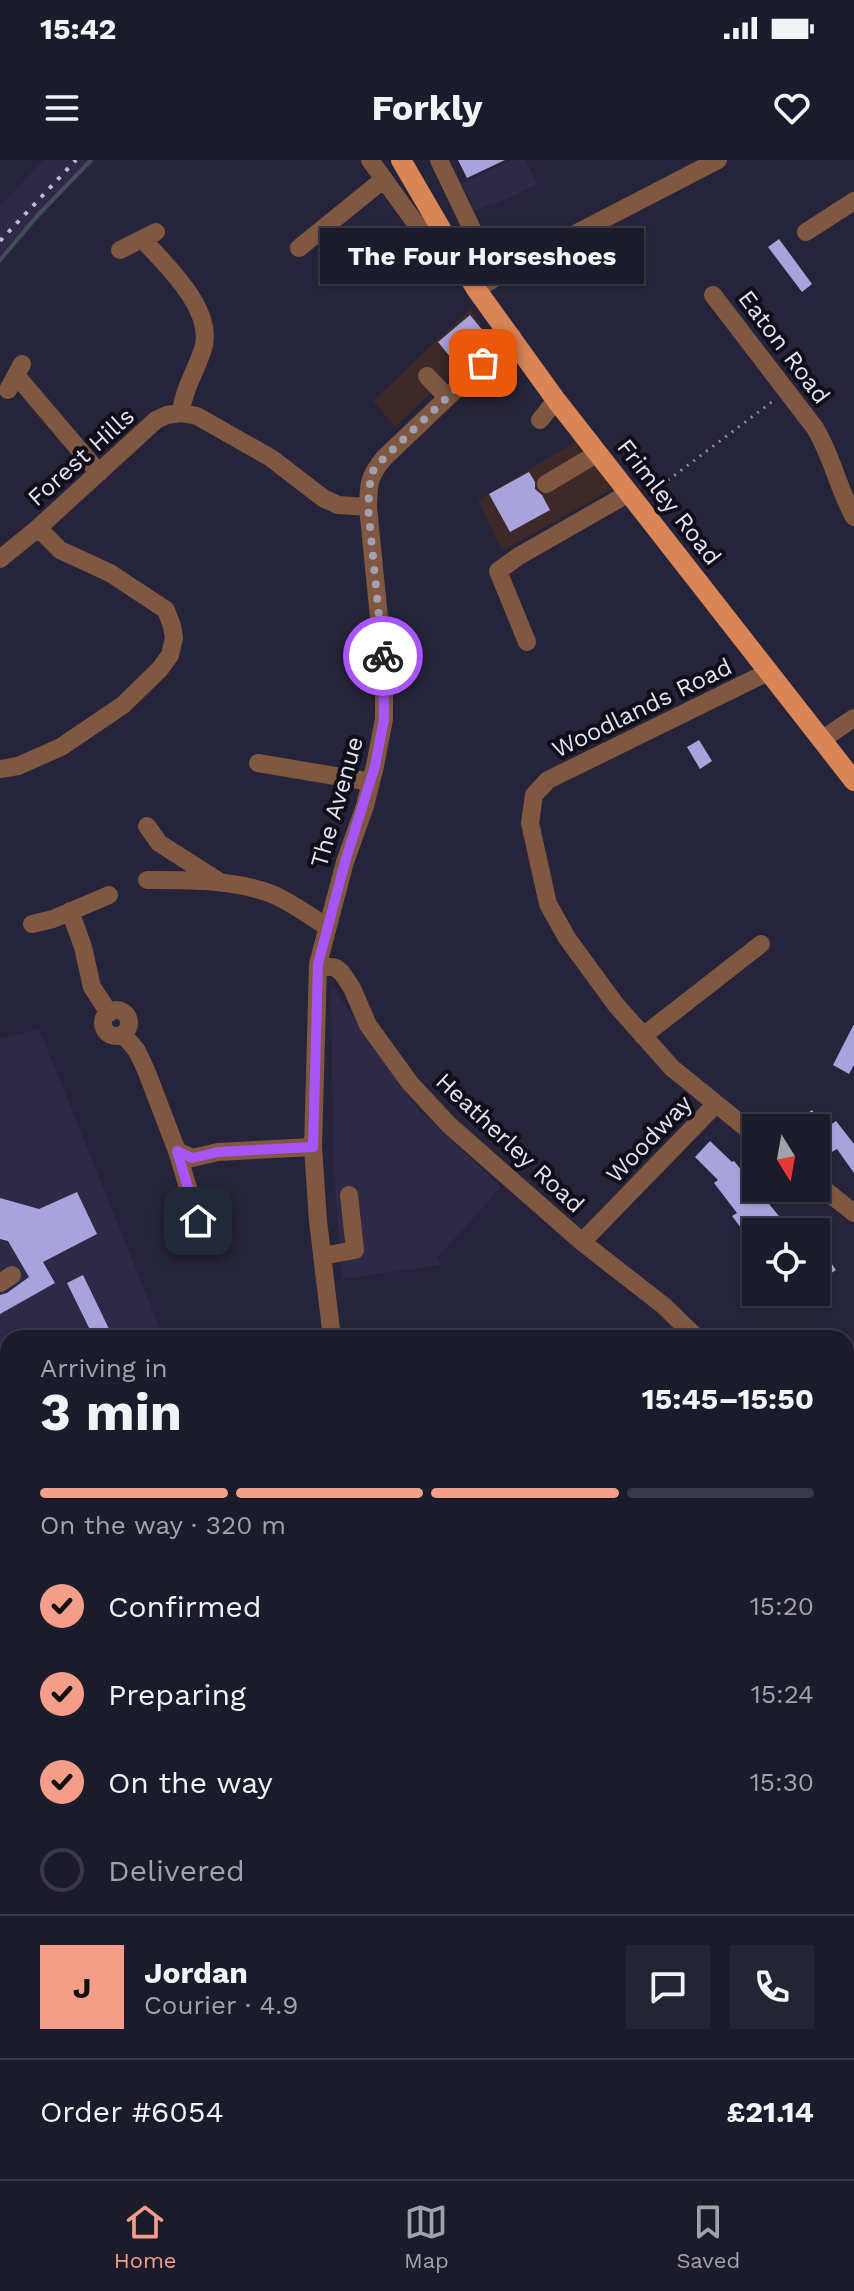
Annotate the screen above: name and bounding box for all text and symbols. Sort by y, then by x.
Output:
text: 15:42 [40,11,116,46]
icon: menu [40,86,84,130]
icon: heart [770,86,814,130]
text: Forkly [371,87,483,129]
callout: The Four Horseshoes [321,227,645,283]
text: The Four Horseshoes [348,241,616,271]
street label: Eaton Road [732,285,836,409]
pin [449,329,517,397]
icon: bag [461,341,505,385]
street label: Forest Hills [22,402,140,512]
street label: Frimley Road [611,434,727,570]
courier [343,616,423,696]
icon: bike [361,634,405,678]
street label: Woodlands Road [548,652,736,764]
street label: The Avenue [305,733,369,871]
street label: Heatherley Road [430,1067,590,1219]
street label: Woodway [600,1089,698,1189]
north arrow [742,1114,830,1202]
map controls [742,1114,830,1306]
pin [164,1187,232,1255]
icon: home [176,1199,220,1243]
button: locate [742,1218,830,1306]
text: Arriving in [40,1353,168,1383]
text: 15:45–15:50 [642,1381,814,1416]
text: 3 min [40,1382,182,1443]
text: On the way · 320 m [40,1510,286,1540]
icon: check [40,1584,84,1628]
text: Confirmed [108,1589,262,1624]
text: 15:20 [750,1591,814,1621]
icon: check [40,1672,84,1716]
text: Preparing [108,1677,246,1712]
text: 15:24 [751,1679,814,1709]
icon: check [40,1760,84,1804]
text: On the way [108,1765,273,1800]
text: 15:30 [750,1767,814,1797]
text: Delivered [108,1853,245,1888]
button: chat [626,1945,710,2029]
button: phone [730,1945,814,2029]
text: Jordan [144,1955,248,1990]
text: J [73,1970,91,2005]
text: Courier · 4.9 [144,1990,298,2020]
text: Order #6054 [40,2094,224,2129]
text: £21.14 [727,2094,814,2129]
tab: Home [114,2200,177,2273]
tab: Map [404,2200,449,2273]
tab: Saved [676,2200,740,2273]

